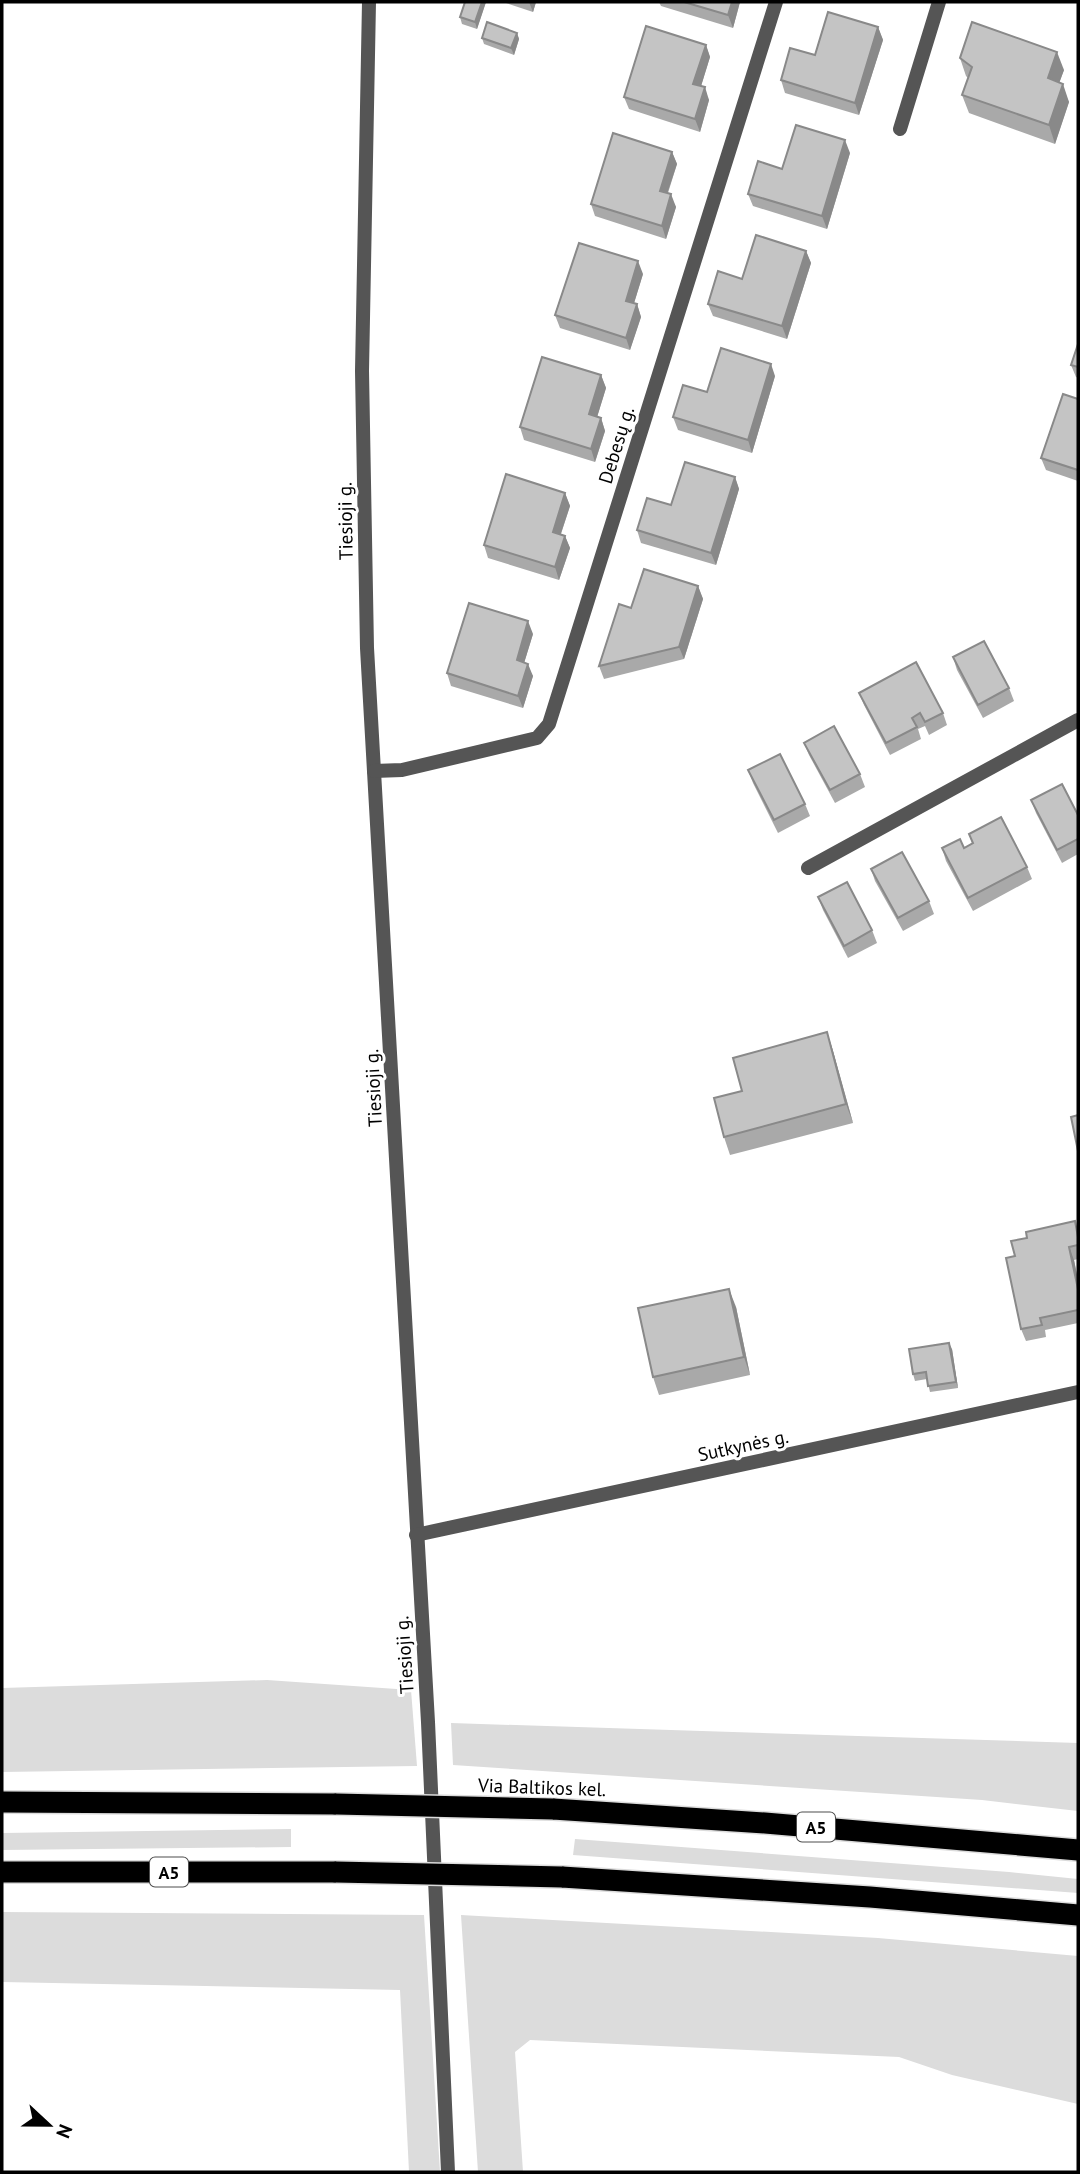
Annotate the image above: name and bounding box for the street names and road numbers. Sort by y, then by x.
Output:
street label: Debesų g. [593,403,639,487]
street label: Tiesioji g. [332,482,358,560]
street label: Tiesioji g. [359,1048,387,1128]
street label: Sutkynės g. [696,1424,790,1466]
street label: Tiesioji g. [389,1615,419,1695]
street label: Via Baltikos kel. [476,1773,607,1801]
road number: A5 [797,1812,835,1842]
road number: A5 [150,1858,188,1886]

